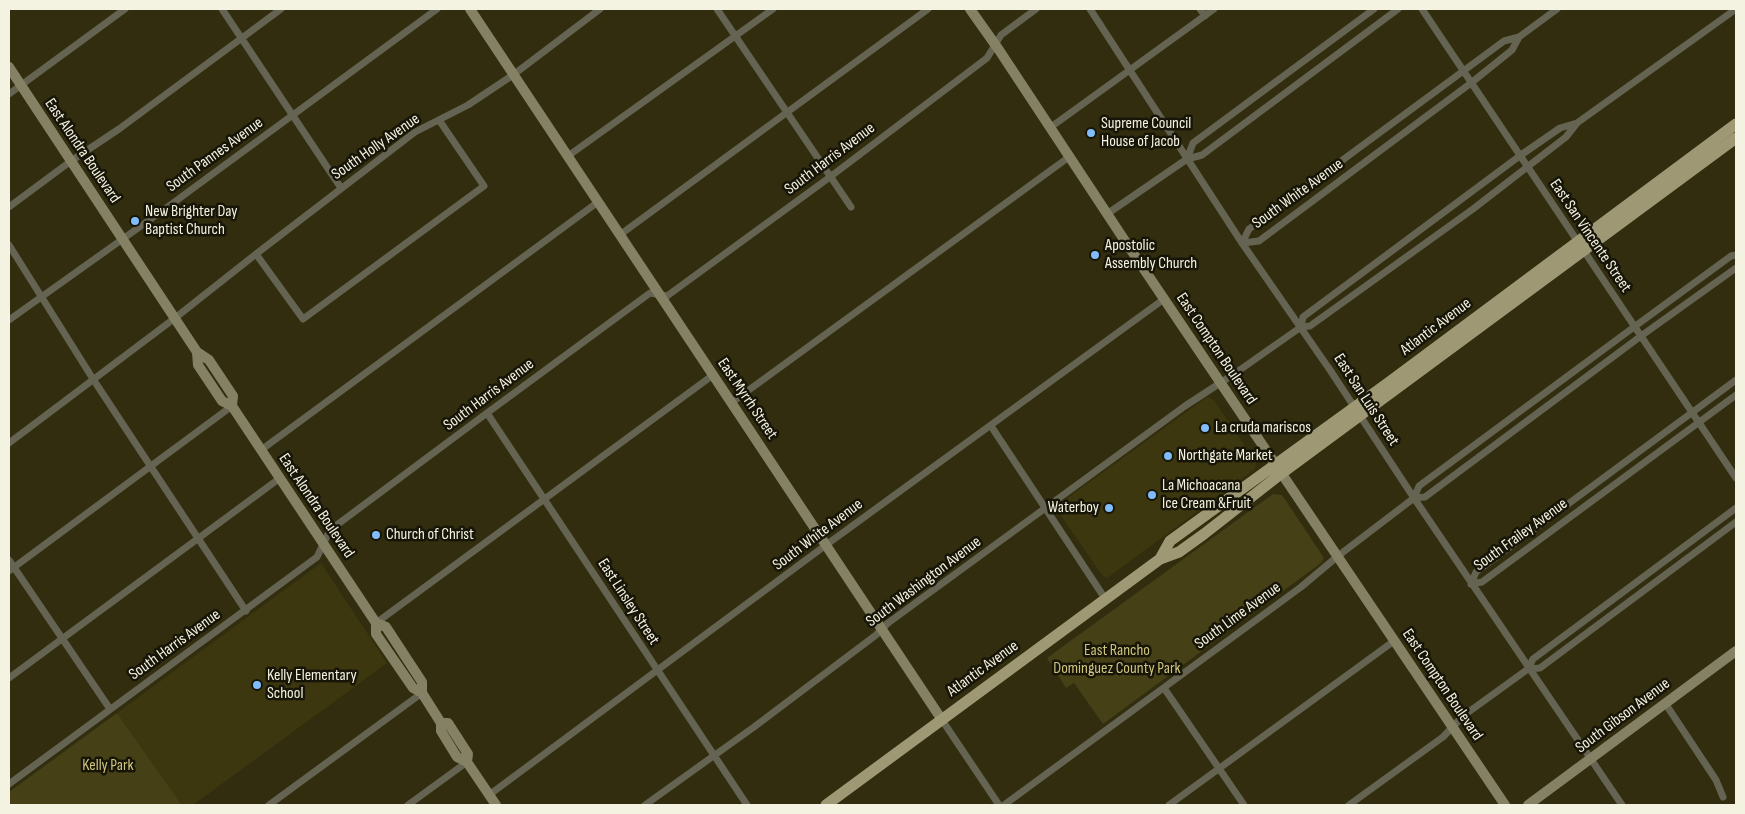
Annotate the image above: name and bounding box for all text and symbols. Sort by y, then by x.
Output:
street label: East Alondra Boulevard [40,95,124,207]
street label: South Holly Avenue [328,110,424,184]
street label: South Pannes Avenue [163,114,267,196]
place label: Supreme Council House of Jacob [1101,114,1191,152]
street label: South Harris Avenue [781,119,879,199]
marker: Supreme Council House of Jacob [1085,127,1097,139]
street label: South White Avenue [1249,155,1347,233]
street label: East San Vincente Street [1545,176,1635,296]
place label: New Brighter Day Baptist Church [145,202,237,240]
marker: New Brighter Day Baptist Church [129,215,141,227]
place label: Apostolic Assembly Church [1105,236,1197,274]
marker: Apostolic Assembly Church [1089,249,1101,261]
street label: East Compton Boulevard [1172,290,1260,408]
street label: Atlantic Avenue [1397,294,1475,360]
street label: East San Luis Street [1329,350,1403,450]
street label: South Harris Avenue [440,355,538,435]
street label: East Myrrh Street [713,355,781,443]
place label: La cruda mariscos [1215,418,1311,438]
marker: La cruda mariscos [1199,422,1211,434]
place label: Northgate Market [1178,446,1273,466]
street label: East Alondra Boulevard [274,450,358,562]
marker: Northgate Market [1162,450,1174,462]
place label: La Michoacana Ice Cream &Fruit [1162,476,1251,514]
marker: La Michoacana Ice Cream &Fruit [1146,489,1158,501]
street label: South White Avenue [769,495,867,575]
street label: South Frailey Avenue [1470,495,1572,575]
place label: Waterboy [1048,498,1099,518]
marker: Waterboy [1103,502,1115,514]
place label: Church of Christ [386,525,474,545]
marker: Church of Christ [370,529,382,541]
street label: South Washington Avenue [863,532,985,632]
street label: East Linsley Street [593,555,663,649]
street label: South Lime Avenue [1191,578,1285,654]
street label: South Harris Avenue [126,605,224,685]
street label: East Compton Boulevard [1398,626,1486,744]
street label: Atlantic Avenue [943,637,1023,701]
park label: East Rancho Dominguez County Park [1053,641,1181,679]
place label: Kelly Elementary School [267,666,357,704]
street label: South Gibson Avenue [1572,674,1674,758]
marker: Kelly Elementary School [251,679,263,691]
park label: Kelly Park [82,756,134,776]

